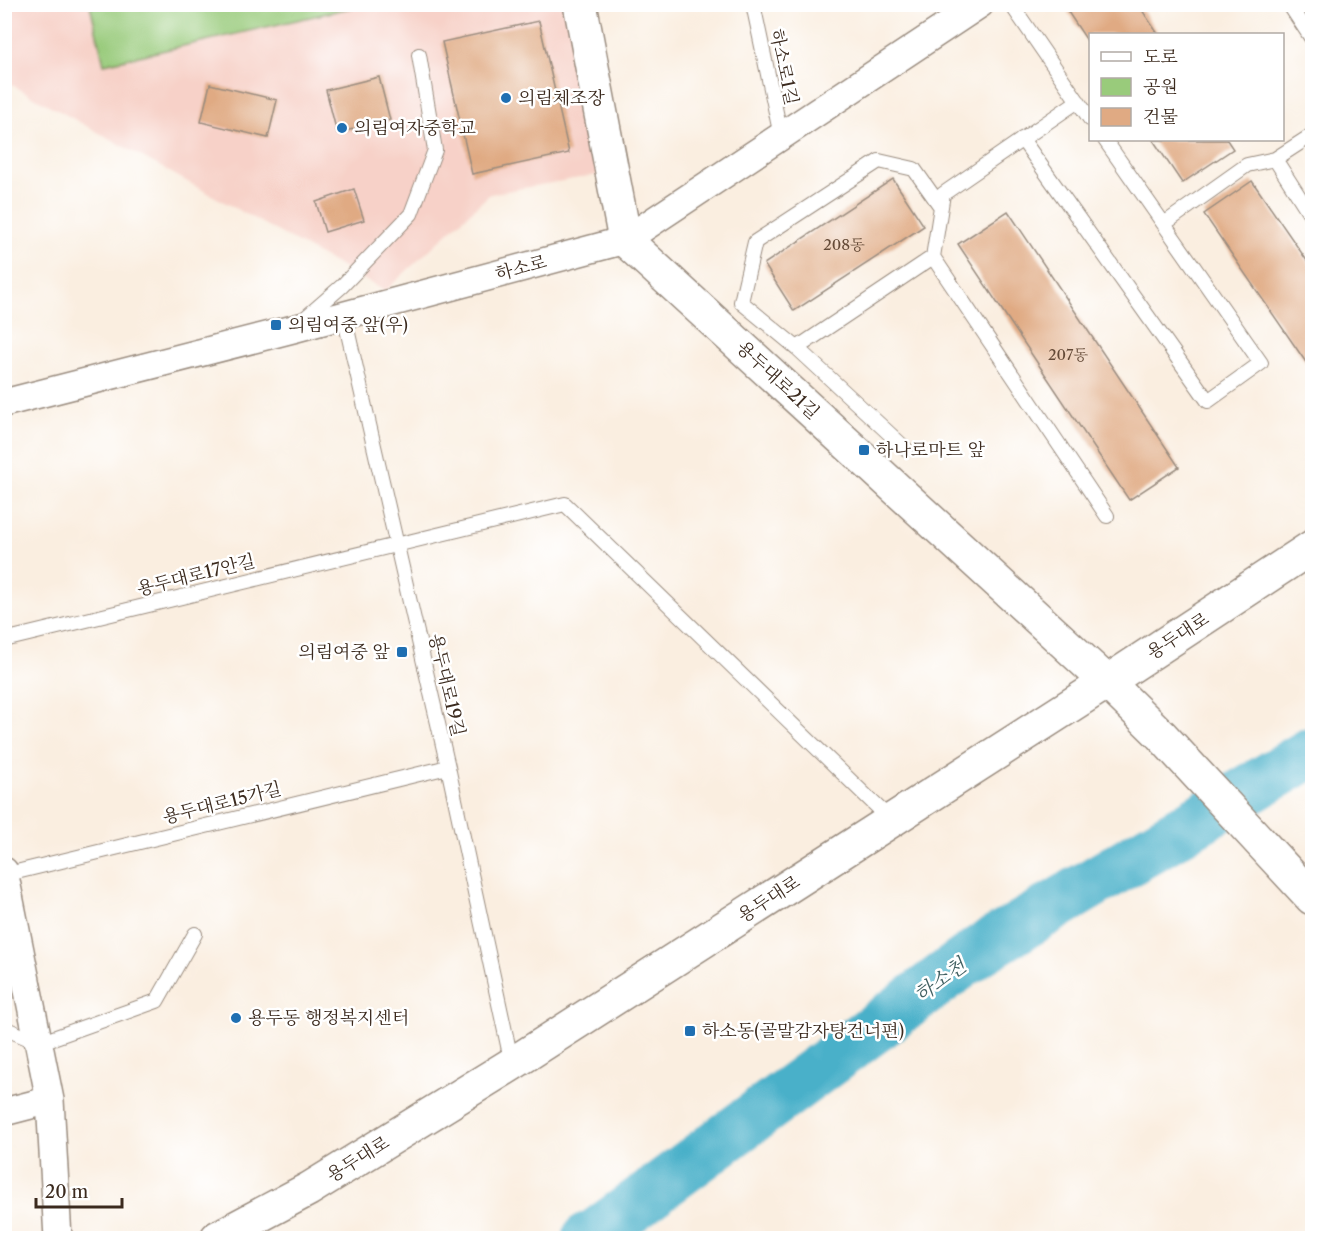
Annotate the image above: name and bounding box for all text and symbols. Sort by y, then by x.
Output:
street label: 하소로1길 [765,27,803,107]
legend [1089,33,1284,141]
text: 도로 [1143,46,1178,68]
text: 공원 [1143,76,1178,98]
place label: 의림체조장 [518,87,606,109]
marker: 의림체조장 [499,91,513,105]
text: 건물 [1143,106,1178,128]
place label: 의림여자중학교 [354,117,476,139]
marker: 의림여자중학교 [335,121,349,135]
house number: 208동 [823,235,865,254]
street label: 하소로 [493,251,549,285]
place label: 의림여중 앞(우) [288,314,408,336]
marker: 의림여중 앞(우) [269,318,283,332]
street label: 용두대로21길 [732,336,824,424]
house number: 207동 [1048,345,1089,364]
place label: 하나로마트 앞 [876,439,986,461]
marker: 하나로마트 앞 [857,443,871,457]
street label: 용두대로17안길 [135,550,257,600]
street label: 용두대로 [1143,608,1213,664]
street label: 용두대로19길 [424,631,470,739]
place label: 의림여중 앞 [298,641,391,663]
marker: 의림여중 앞 [395,645,409,659]
street label: 용두대로15가길 [160,778,284,828]
street label: 용두대로 [734,871,804,927]
water label: 하소천 [909,952,972,1007]
place label: 용두동 행정복지센터 [248,1007,409,1029]
marker: 용두동 행정복지센터 [229,1011,243,1025]
place label: 하소동(골말감자탕건너편) [702,1020,904,1042]
marker: 하소동(골말감자탕건너편) [683,1024,697,1038]
street label: 용두대로 [323,1131,393,1187]
scale bar [36,1171,122,1209]
text: 20 m [45,1181,89,1203]

